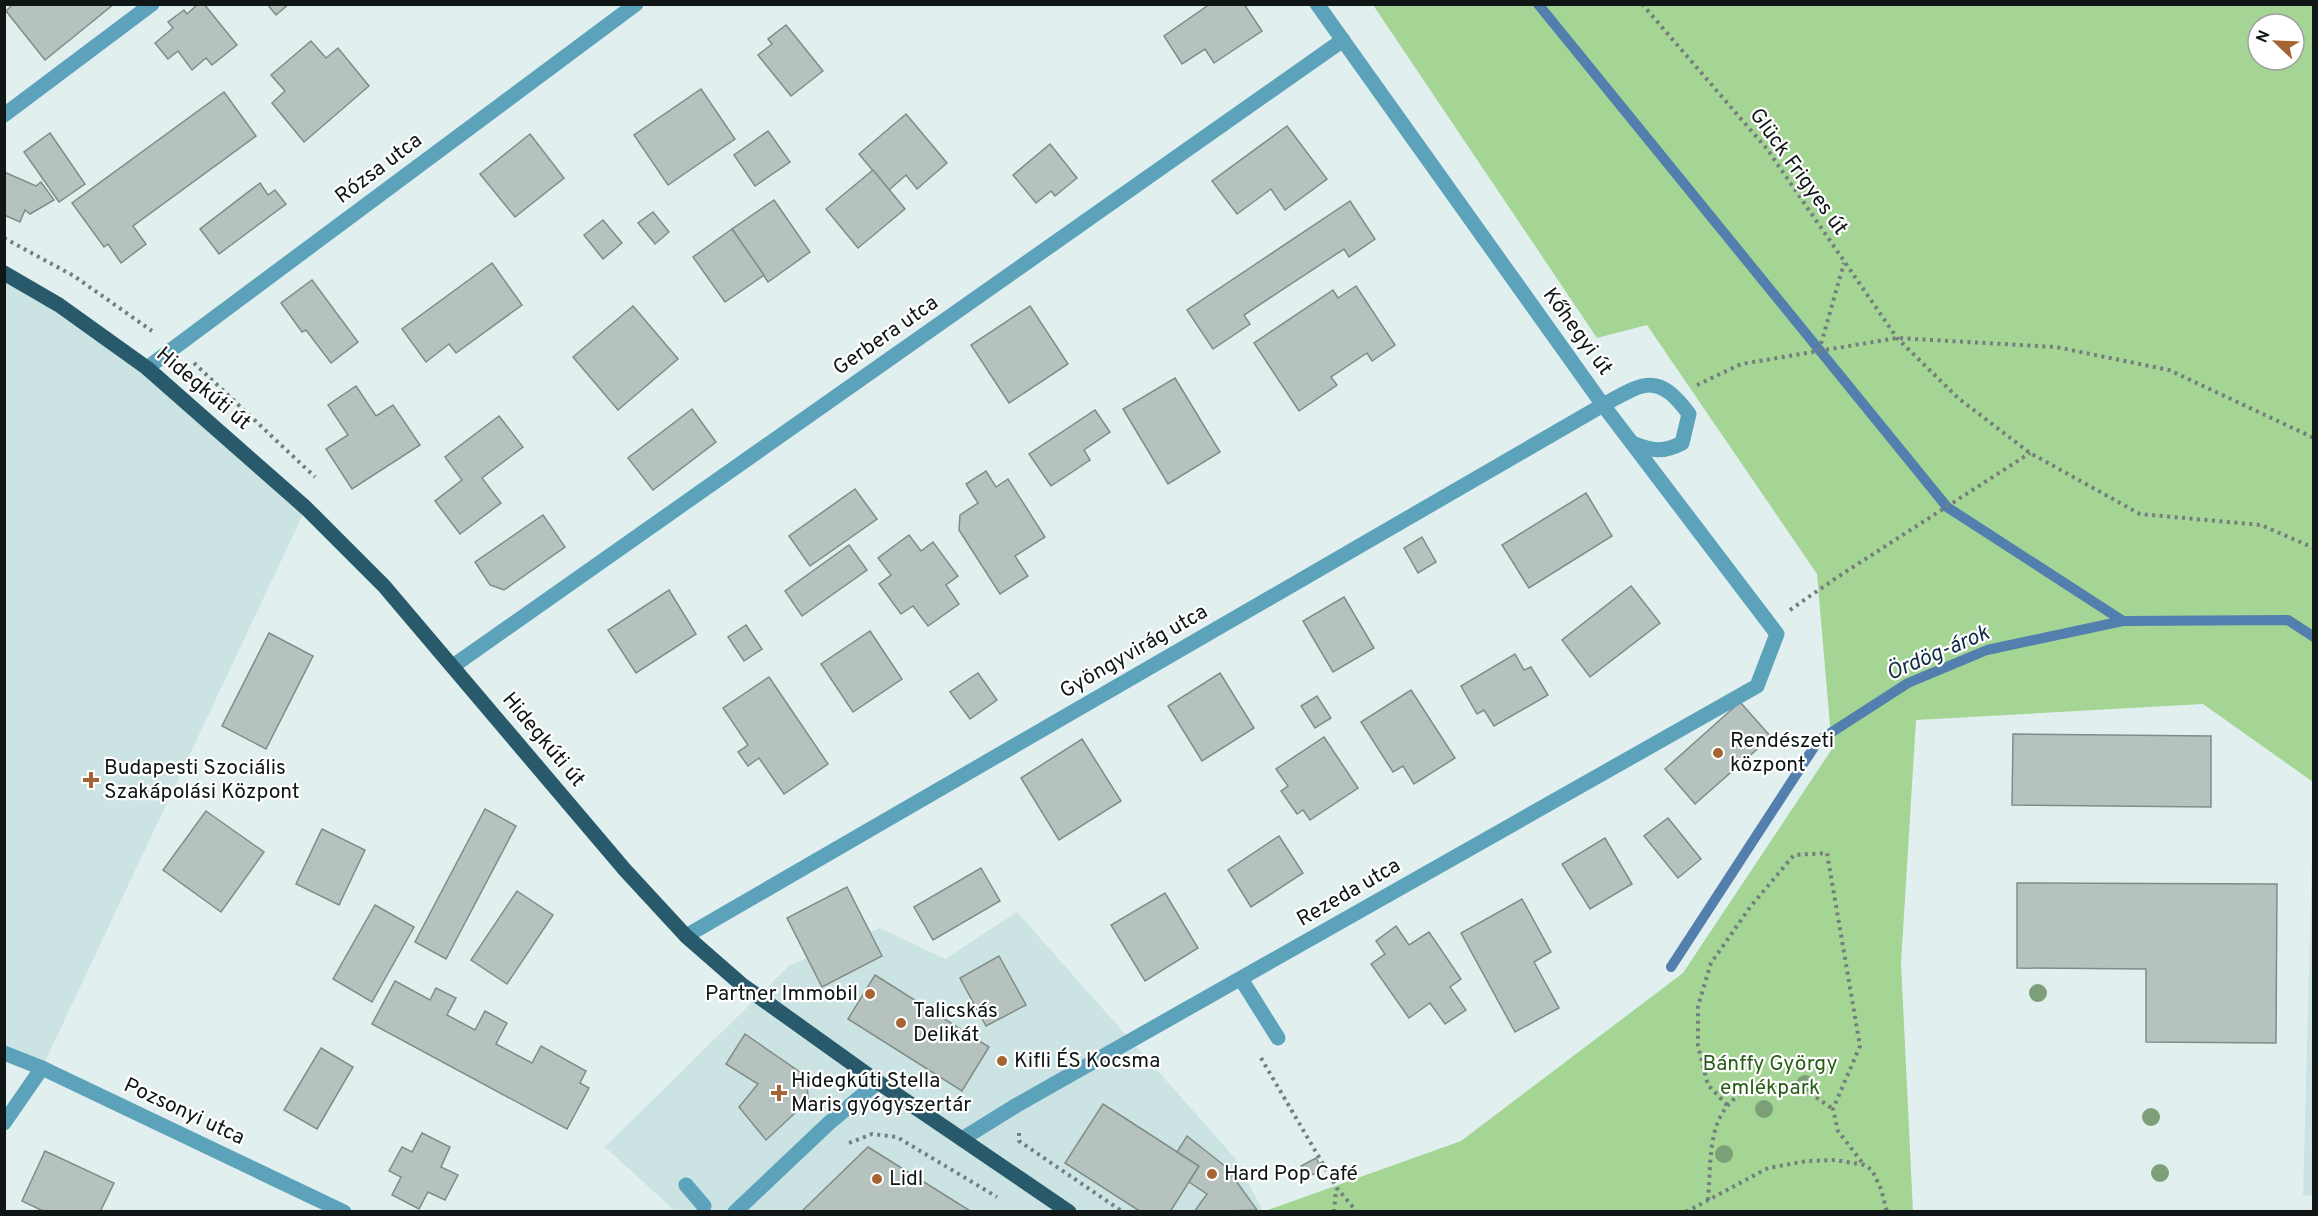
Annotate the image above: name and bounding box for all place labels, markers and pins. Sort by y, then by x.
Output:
place label: Rendészeti központ [1730,728,1834,779]
marker: Rendészeti központ [1711,746,1725,760]
place label: Budapesti Szociális Szakápolási Központ [104,755,300,806]
marker: Budapesti Szociális Szakápolási Központ [82,771,100,789]
place label: Partner Immobil [705,981,858,1008]
marker: Partner Immobil [863,987,877,1001]
place label: Talicskás Delikát [913,998,998,1049]
marker: Talicskás Delikát [894,1016,908,1030]
place label: Kifli ÉS Kocsma [1014,1047,1160,1075]
marker: Kifli ÉS Kocsma [995,1054,1009,1068]
place label: Hidegkúti Stella Maris gyógyszertár [791,1068,971,1119]
marker: Hidegkúti Stella Maris gyógyszertár [772,1086,786,1100]
place label: Hard Pop Café [1224,1161,1358,1188]
place label: Lidl [889,1166,923,1193]
marker: Hard Pop Café [1205,1167,1219,1181]
marker: Lidl [870,1172,884,1186]

